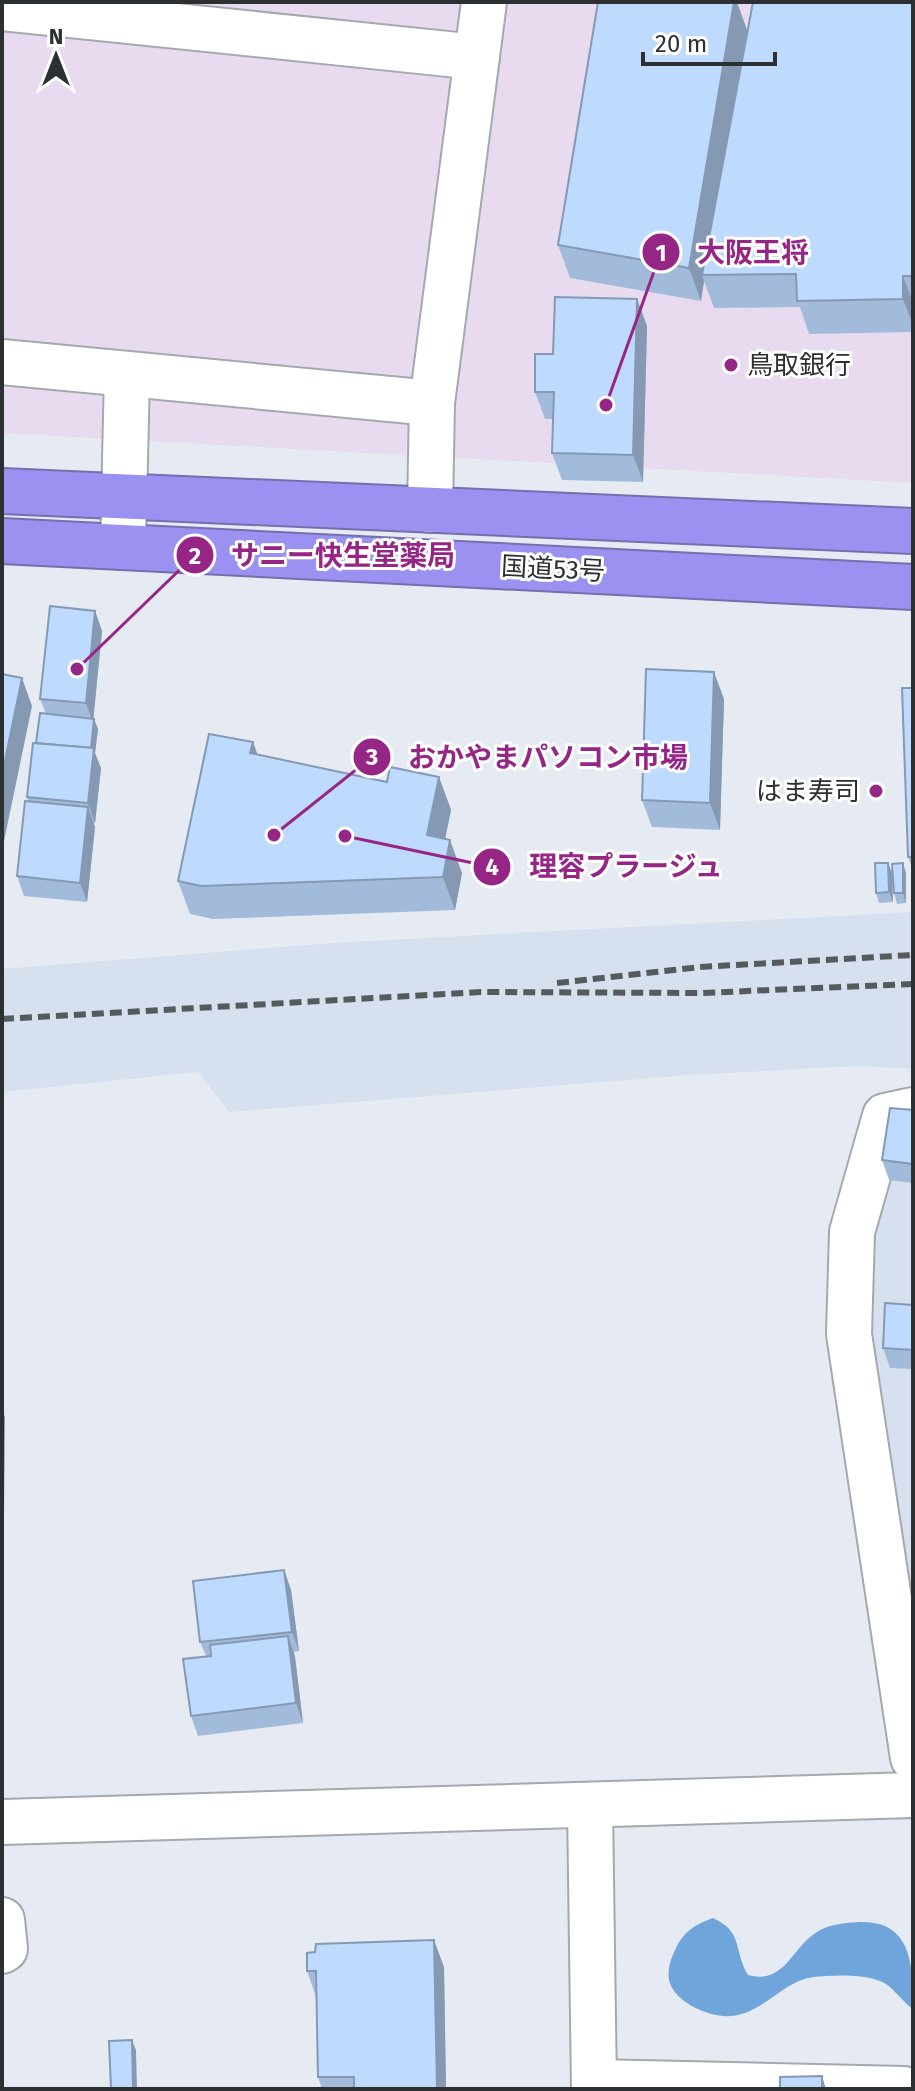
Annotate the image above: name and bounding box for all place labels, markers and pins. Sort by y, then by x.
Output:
callout: 大阪王将 [641,226,825,278]
place label: 鳥取銀行 [747,350,851,381]
marker: 鳥取銀行 [722,356,740,374]
callout: サニー快生堂薬局 [175,529,471,581]
callout: おかやまパソコン市場 [352,731,704,783]
place label: はま寿司 [756,776,860,807]
marker: はま寿司 [867,782,885,800]
callout: 理容プラージュ [472,841,740,893]

